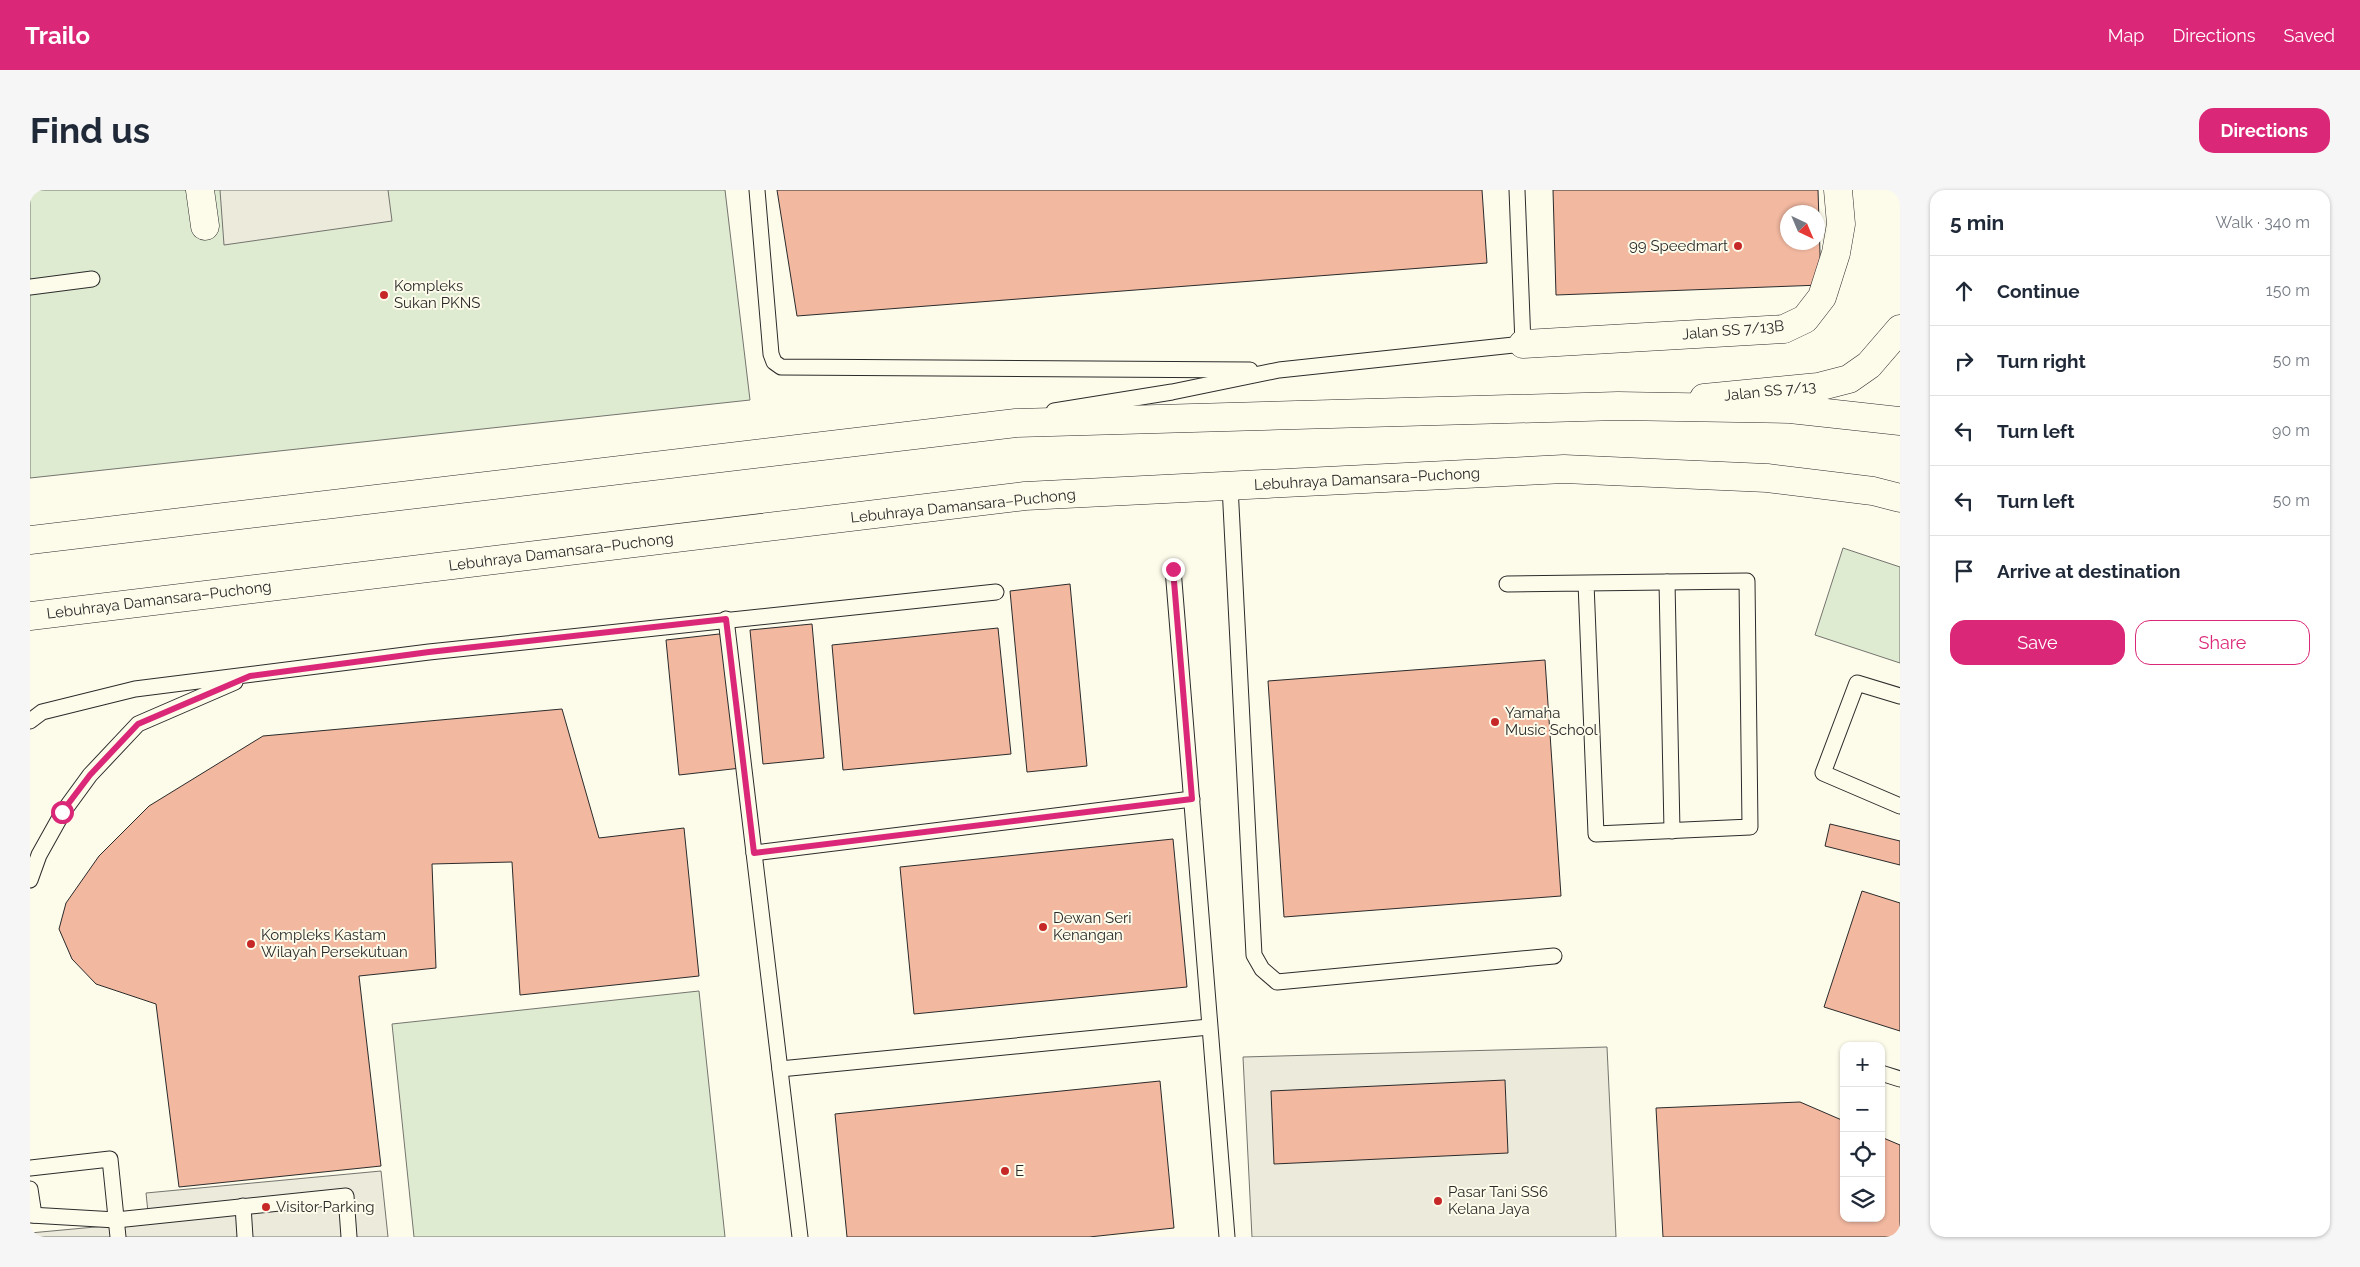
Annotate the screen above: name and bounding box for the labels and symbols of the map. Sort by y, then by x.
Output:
north arrow [1780,205,1825,250]
place label: 99 Speedmart [1629,237,1728,255]
marker: 99 Speedmart [1732,240,1744,252]
place label: Kompleks Sukan PKNS [394,277,480,312]
marker: Kompleks Sukan PKNS [378,289,390,301]
street label: Jalan SS 7/13B [1681,317,1785,343]
street label: Jalan SS 7/13 [1723,377,1817,405]
street label: Lebuhraya Damansara–Puchong [1253,464,1481,494]
street label: Lebuhraya Damansara–Puchong [849,485,1077,527]
street label: Lebuhraya Damansara–Puchong [448,529,674,575]
route end [1162,558,1185,581]
street label: Lebuhraya Damansara–Puchong [46,577,272,623]
place label: Yamaha Music School [1505,704,1599,739]
marker: Yamaha Music School [1489,716,1501,728]
route start [51,801,74,824]
place label: Dewan Seri Kenangan [1053,909,1132,944]
marker: Dewan Seri Kenangan [1037,921,1049,933]
place label: Kompleks Kastam Wilayah Persekutuan [261,926,408,961]
marker: Kompleks Kastam Wilayah Persekutuan [245,938,257,950]
place label: E [1015,1162,1024,1180]
marker: E [999,1165,1011,1177]
place label: Pasar Tani SS6 Kelana Jaya [1448,1183,1548,1218]
marker: Pasar Tani SS6 Kelana Jaya [1432,1195,1444,1207]
place label: Visitor Parking [276,1198,374,1216]
marker: Visitor Parking [260,1201,272,1213]

